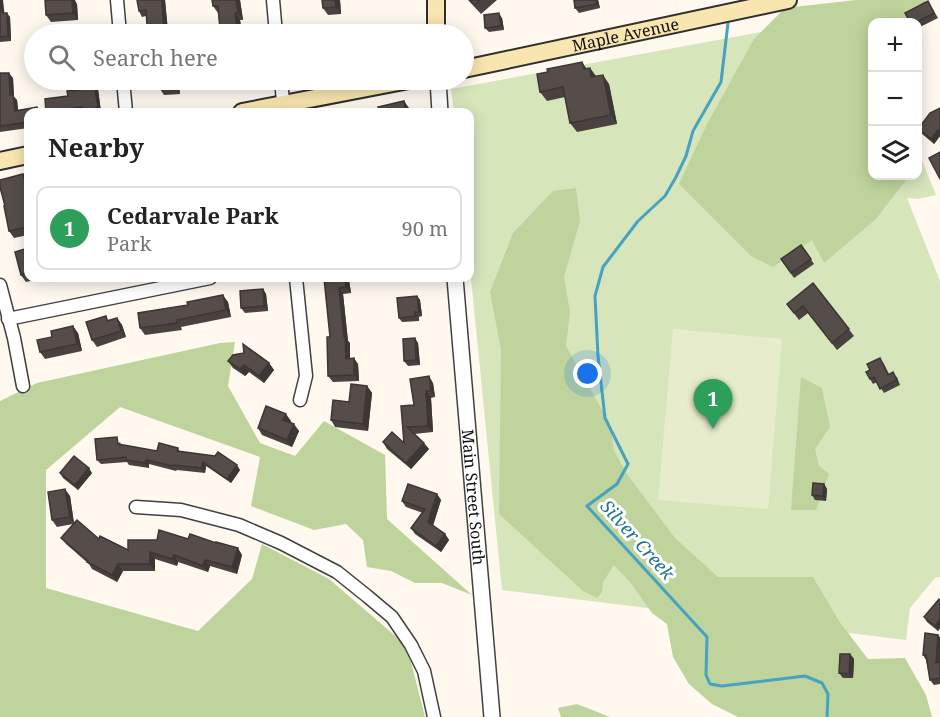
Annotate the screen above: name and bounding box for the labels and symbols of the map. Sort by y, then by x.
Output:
street label: Maple Avenue [570,13,681,57]
your location [573,359,602,388]
pin: 1 [694,380,732,429]
street label: Main Street South [457,428,490,566]
water label: Silver Creek [595,494,681,585]

